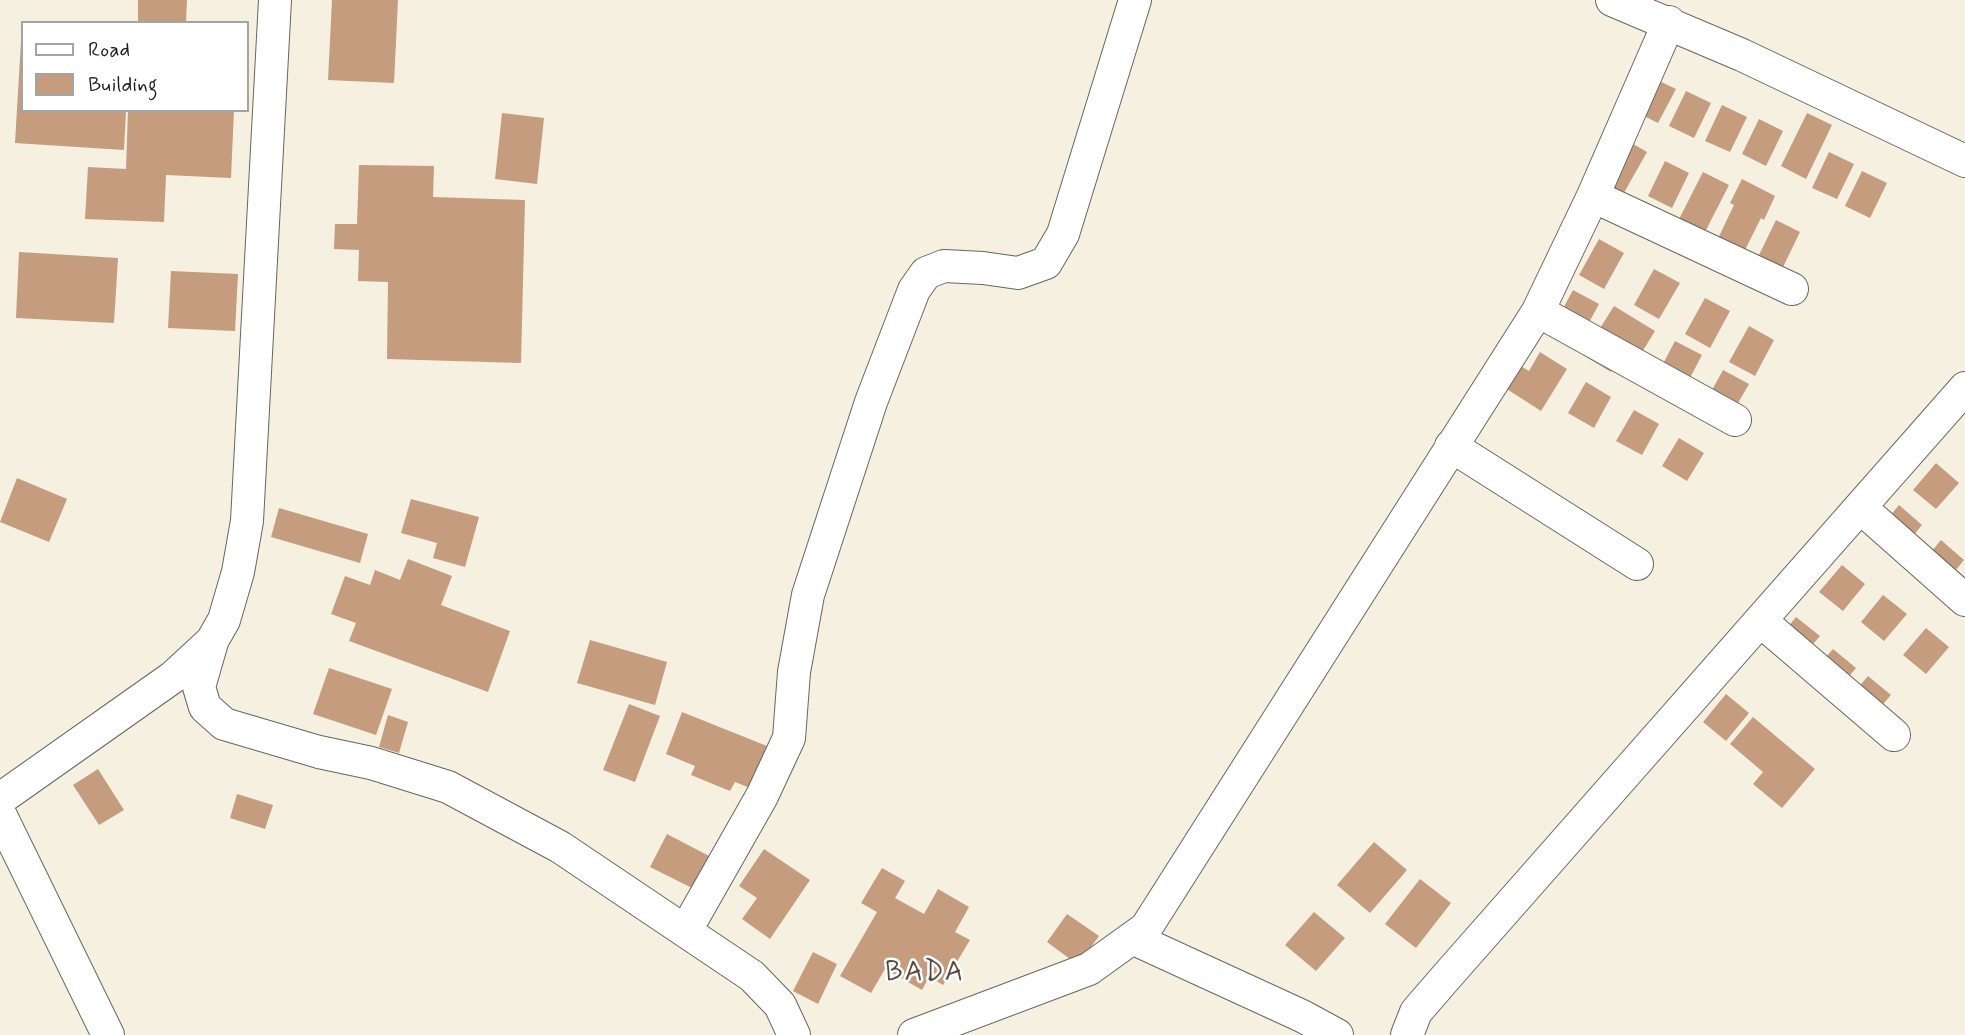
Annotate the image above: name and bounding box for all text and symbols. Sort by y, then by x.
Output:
legend [21,21,248,112]
text: Road [88,36,130,64]
text: Building [88,71,158,99]
district label: BADA [886,957,964,991]

